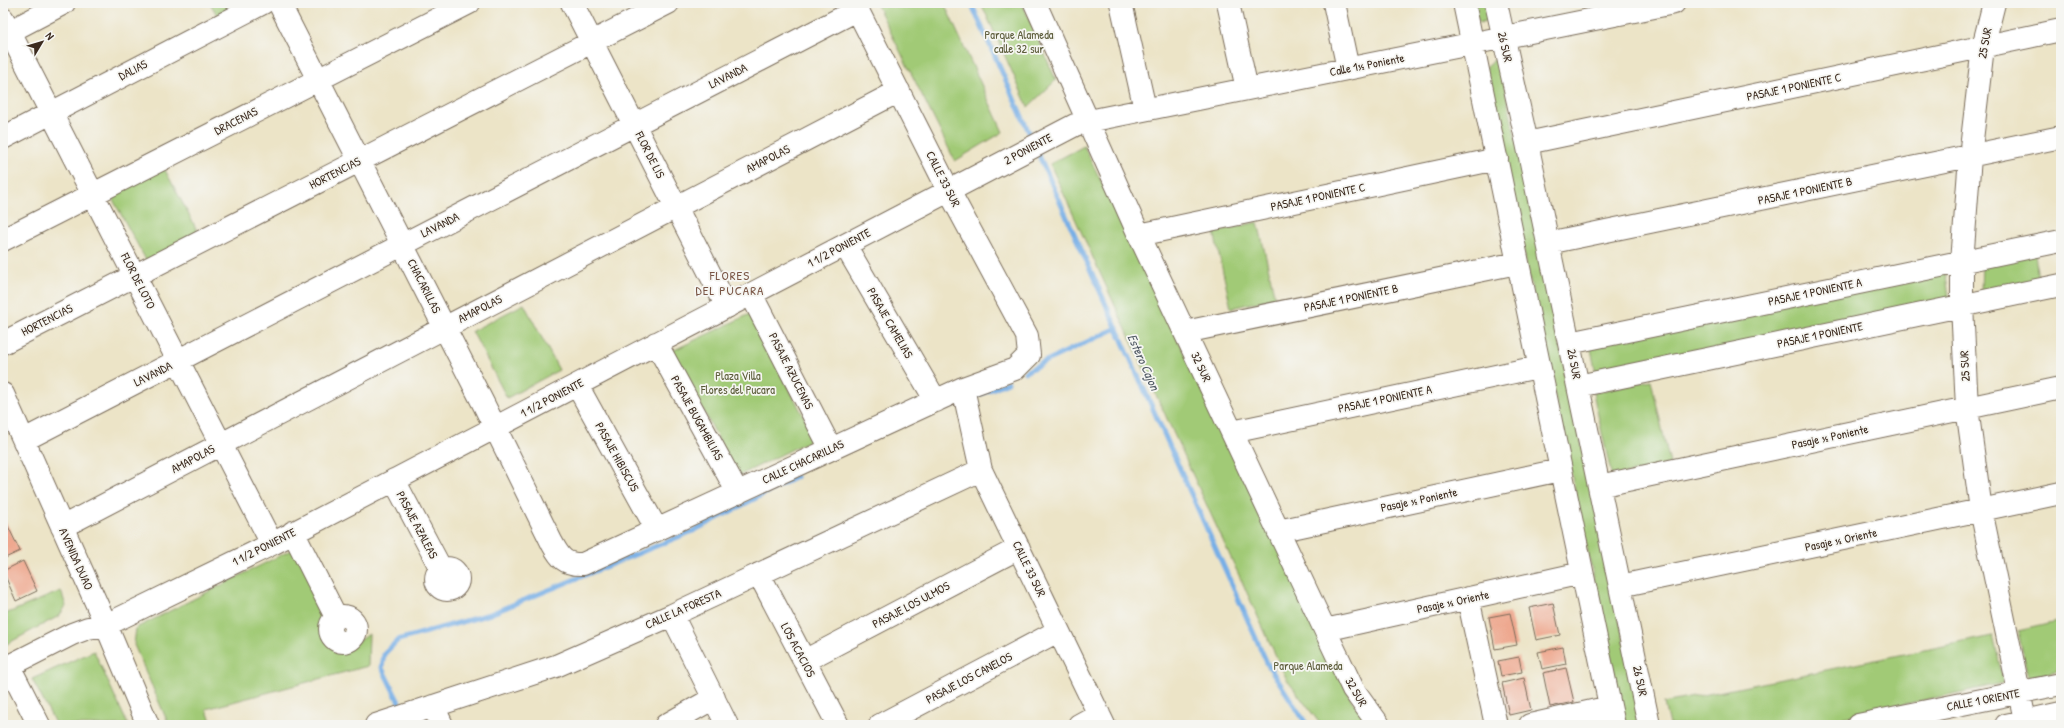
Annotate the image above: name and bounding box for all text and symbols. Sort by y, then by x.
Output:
north arrow [22,22,62,62]
park label: Parque Alameda calle 32 sur [984,26,1054,57]
street label: 25 SUR [1973,26,1996,60]
text: N [43,29,57,43]
street label: 26 SUR [1494,30,1517,64]
street label: Calle 1½ Poniente [1328,49,1406,80]
street label: DALIAS [115,55,151,84]
street label: LAVANDA [706,59,750,92]
street label: PASAJE 1 PONIENTE C [1745,68,1843,105]
street label: DRACENAS [211,102,261,139]
street label: FLOR DE LIS [631,128,670,182]
street label: 2 PONIENTE [1001,128,1056,168]
street label: AMAPOLAS [743,140,793,177]
street label: CALLE 33 SUR [922,148,965,210]
street label: HORTENCIAS [306,152,364,193]
street label: PASAJE 1 PONIENTE B [1756,172,1853,209]
street label: PASAJE 1 PONIENTE C [1269,178,1367,215]
street label: LAVANDA [418,208,462,241]
street label: 1 1/2 PONIENTE [804,223,874,271]
street label: FLOR DE LOTO [117,249,160,312]
street label: CHACARILLAS [403,256,446,316]
district label: FLORES DEL PUCARA [696,266,764,299]
street label: PASAJE 1 PONIENTE A [1766,273,1863,310]
street label: PASAJE 1 PONIENTE B [1302,279,1399,316]
street label: PASAJE CAMELIAS [863,284,918,362]
street label: AMAPOLAS [455,290,505,327]
street label: HORTENCIAS [18,299,76,340]
street label: PASAJE 1 PONIENTE [1776,317,1865,352]
street label: PASAJE AZUCENAS [765,330,818,412]
water label: Estero Cajon [1124,331,1165,394]
street label: 26 SUR [1563,347,1586,381]
street label: 32 SUR [1187,349,1216,385]
street label: 25 SUR [1955,350,1974,382]
street label: LAVANDA [131,357,175,390]
park label: Plaza Villa Flores del Pucara [700,367,775,398]
street label: PASAJE BUGAMBILIAS [667,372,728,464]
street label: 1 1/2 PONIENTE [517,373,587,421]
street label: PASAJE 1 PONIENTE A [1336,380,1433,417]
street label: PASAJE HIBISCUS [591,419,644,495]
street label: Pasaje ½ Poniente [1790,420,1870,453]
street label: CALLE CHACARILLAS [759,435,847,488]
street label: AMAPOLAS [168,440,218,477]
street label: Pasaje ½ Poniente [1379,483,1459,516]
street label: PASAJE AZALEAS [392,488,443,562]
street label: 1 1/2 PONIENTE [229,523,299,570]
street label: Pasaje ½ Oriente [1803,524,1879,555]
street label: AVENIDA DUAO [55,525,98,593]
street label: CALLE 33 SUR [1009,538,1051,600]
street label: PASAJE LOS ULMOS [869,577,953,632]
street label: CALLE LA FORESTA [642,584,724,633]
street label: Pasaje ½ Oriente [1415,586,1491,617]
street label: LOS ACACIOS [777,620,820,680]
street label: PASAJE LOS CANELOS [923,647,1015,708]
park label: Parque Alameda [1273,657,1343,674]
street label: 26 SUR [1629,664,1652,698]
street label: 32 SUR [1341,674,1372,710]
street label: CALLE 1 ORIENTE [1945,684,2022,715]

